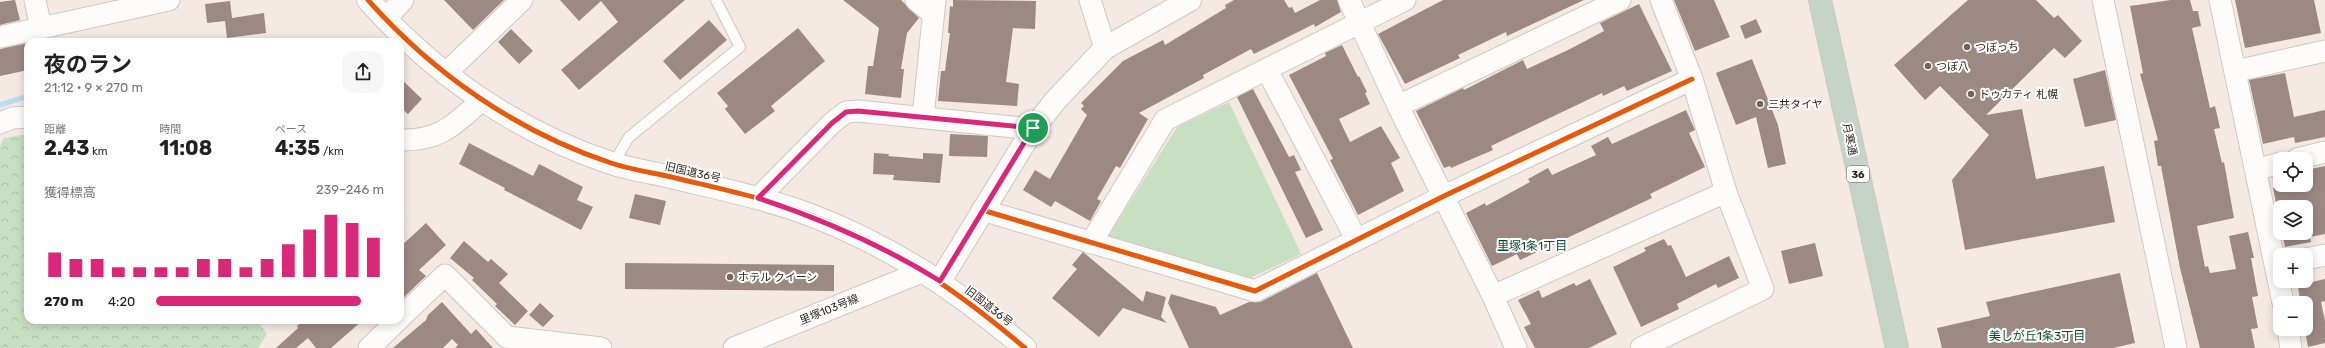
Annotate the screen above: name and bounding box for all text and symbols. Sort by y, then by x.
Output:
place label: つぼっち [1975,41,2019,54]
marker: つぼっち [1962,42,1972,52]
text: 夜のラン [44,51,132,78]
button: share [342,51,384,93]
place label: つぼ八 [1936,60,1969,73]
marker: つぼ八 [1923,61,1933,71]
text: 21:12 · 9 × 270 m [44,80,143,95]
place label: ドゥカティ 札幌 [1979,88,2058,101]
marker: ドゥカティ 札幌 [1966,89,1976,99]
place label: 三共タイヤ [1768,98,1823,111]
marker: 三共タイヤ [1755,99,1765,109]
pin [1016,111,1050,145]
icon: arrive [1022,117,1044,139]
street label: 月寒通 [1840,122,1859,157]
text: 距離 [44,123,66,136]
text: 時間 [159,123,181,136]
text: ペース [275,123,307,136]
text: 2.43 [44,136,89,160]
text: 11:08 [159,136,212,160]
text: 4:35 [275,136,320,160]
text: km [89,145,108,158]
text: /km [320,145,344,158]
map controls [2273,152,2313,336]
button: locate [2273,152,2313,192]
street label: 旧国道36号 [664,160,722,185]
road number: 36 [1847,166,1869,182]
text: 239–246 m [316,182,384,197]
text: 獲得標高 [44,185,96,200]
button: layers [2273,200,2313,240]
district label: 里塚1条1丁目 [1497,239,1567,253]
button: + [2273,248,2313,288]
place label: ホテル クイーン [738,271,817,284]
marker: ホテル クイーン [725,272,735,282]
street label: 旧国道36号 [962,284,1015,329]
street label: 里塚103号線 [798,292,861,327]
text: 270 m [44,294,83,309]
text: 4:20 [108,294,135,309]
button: − [2273,296,2313,336]
district label: 美しが丘1条3丁目 [1989,329,2085,343]

